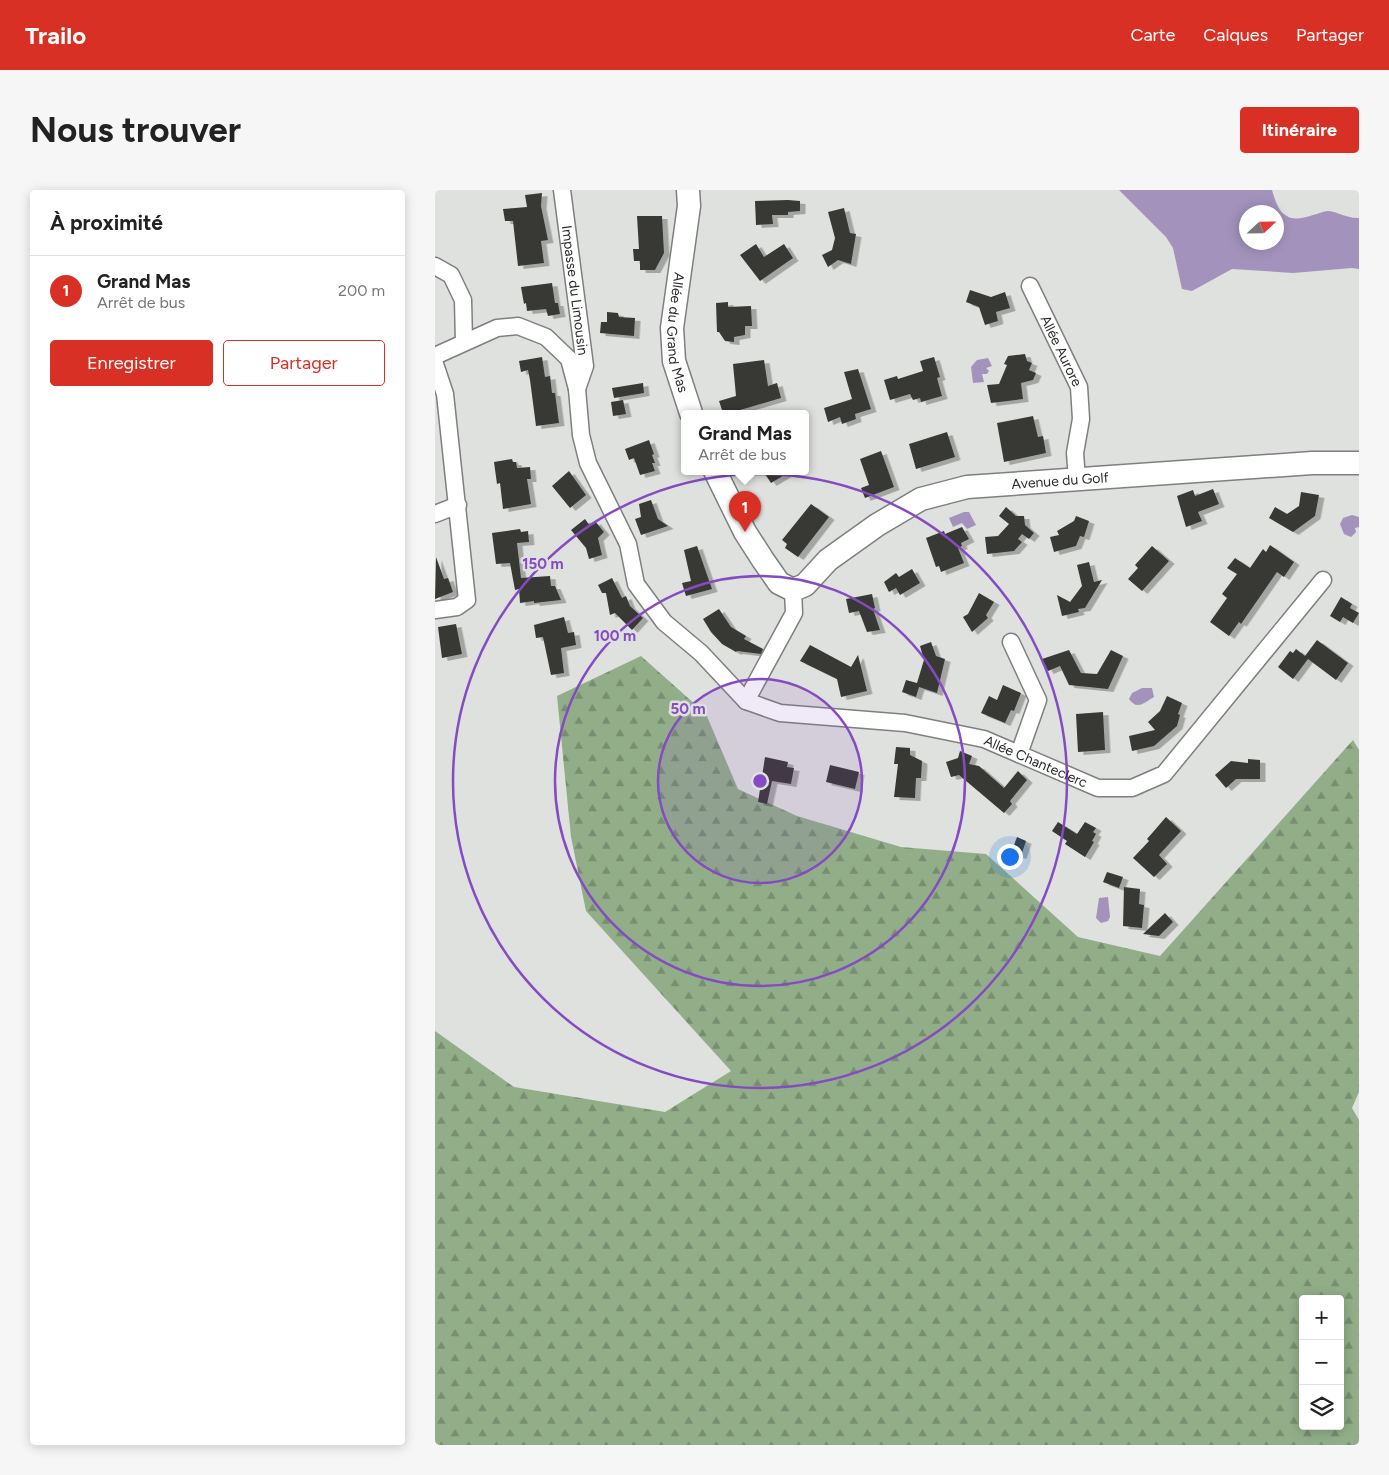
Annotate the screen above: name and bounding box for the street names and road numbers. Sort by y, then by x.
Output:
street label: Impasse du Limousin [558,224,592,356]
street label: Allée du Grand Mas [663,271,692,395]
street label: Allée Aurore [1037,312,1086,389]
street label: Avenue du Golf [1011,469,1110,492]
street label: Allée Chanteclerc [982,732,1091,791]

